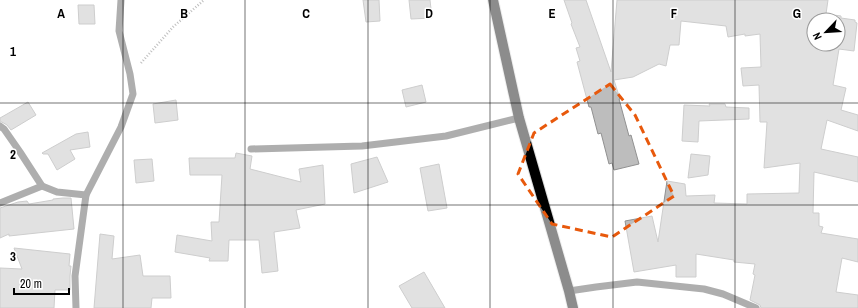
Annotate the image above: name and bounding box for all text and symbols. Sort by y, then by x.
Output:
text: A [57,5,65,22]
text: B [180,5,188,22]
text: C [302,5,310,22]
text: D [425,5,433,22]
text: E [548,5,556,22]
text: F [671,5,678,22]
text: G [793,5,801,22]
north arrow [806,12,846,52]
text: N [809,30,825,42]
text: 1 [10,43,16,60]
text: 2 [10,146,16,163]
text: 3 [10,248,16,265]
scale bar [14,270,69,296]
text: 20 m [20,276,42,292]

